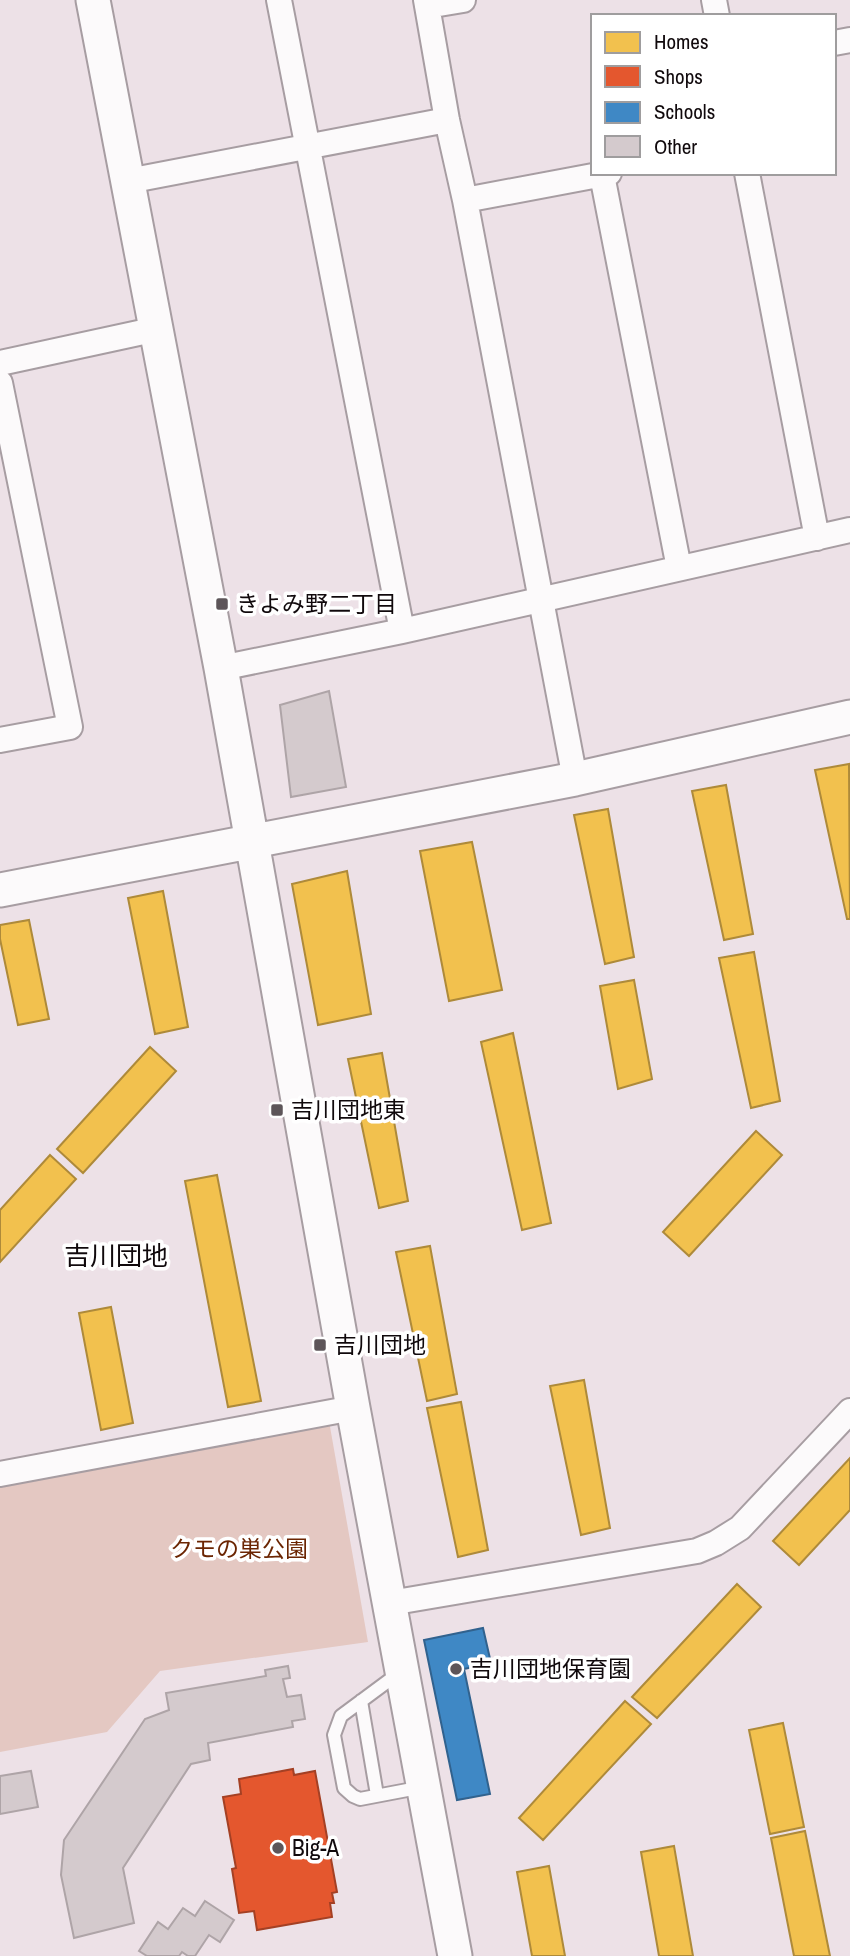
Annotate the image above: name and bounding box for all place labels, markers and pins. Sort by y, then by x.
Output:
place label: きよみ野二丁目 [236,588,397,619]
marker: きよみ野二丁目 [214,596,230,612]
place label: 吉川団地東 [291,1094,406,1125]
marker: 吉川団地東 [269,1102,285,1118]
place label: 吉川団地 [334,1329,426,1360]
marker: 吉川団地 [312,1337,328,1353]
place label: 吉川団地保育園 [470,1653,631,1684]
marker: 吉川団地保育園 [448,1661,464,1677]
place label: Big-A [292,1832,340,1863]
marker: Big-A [270,1840,286,1856]

